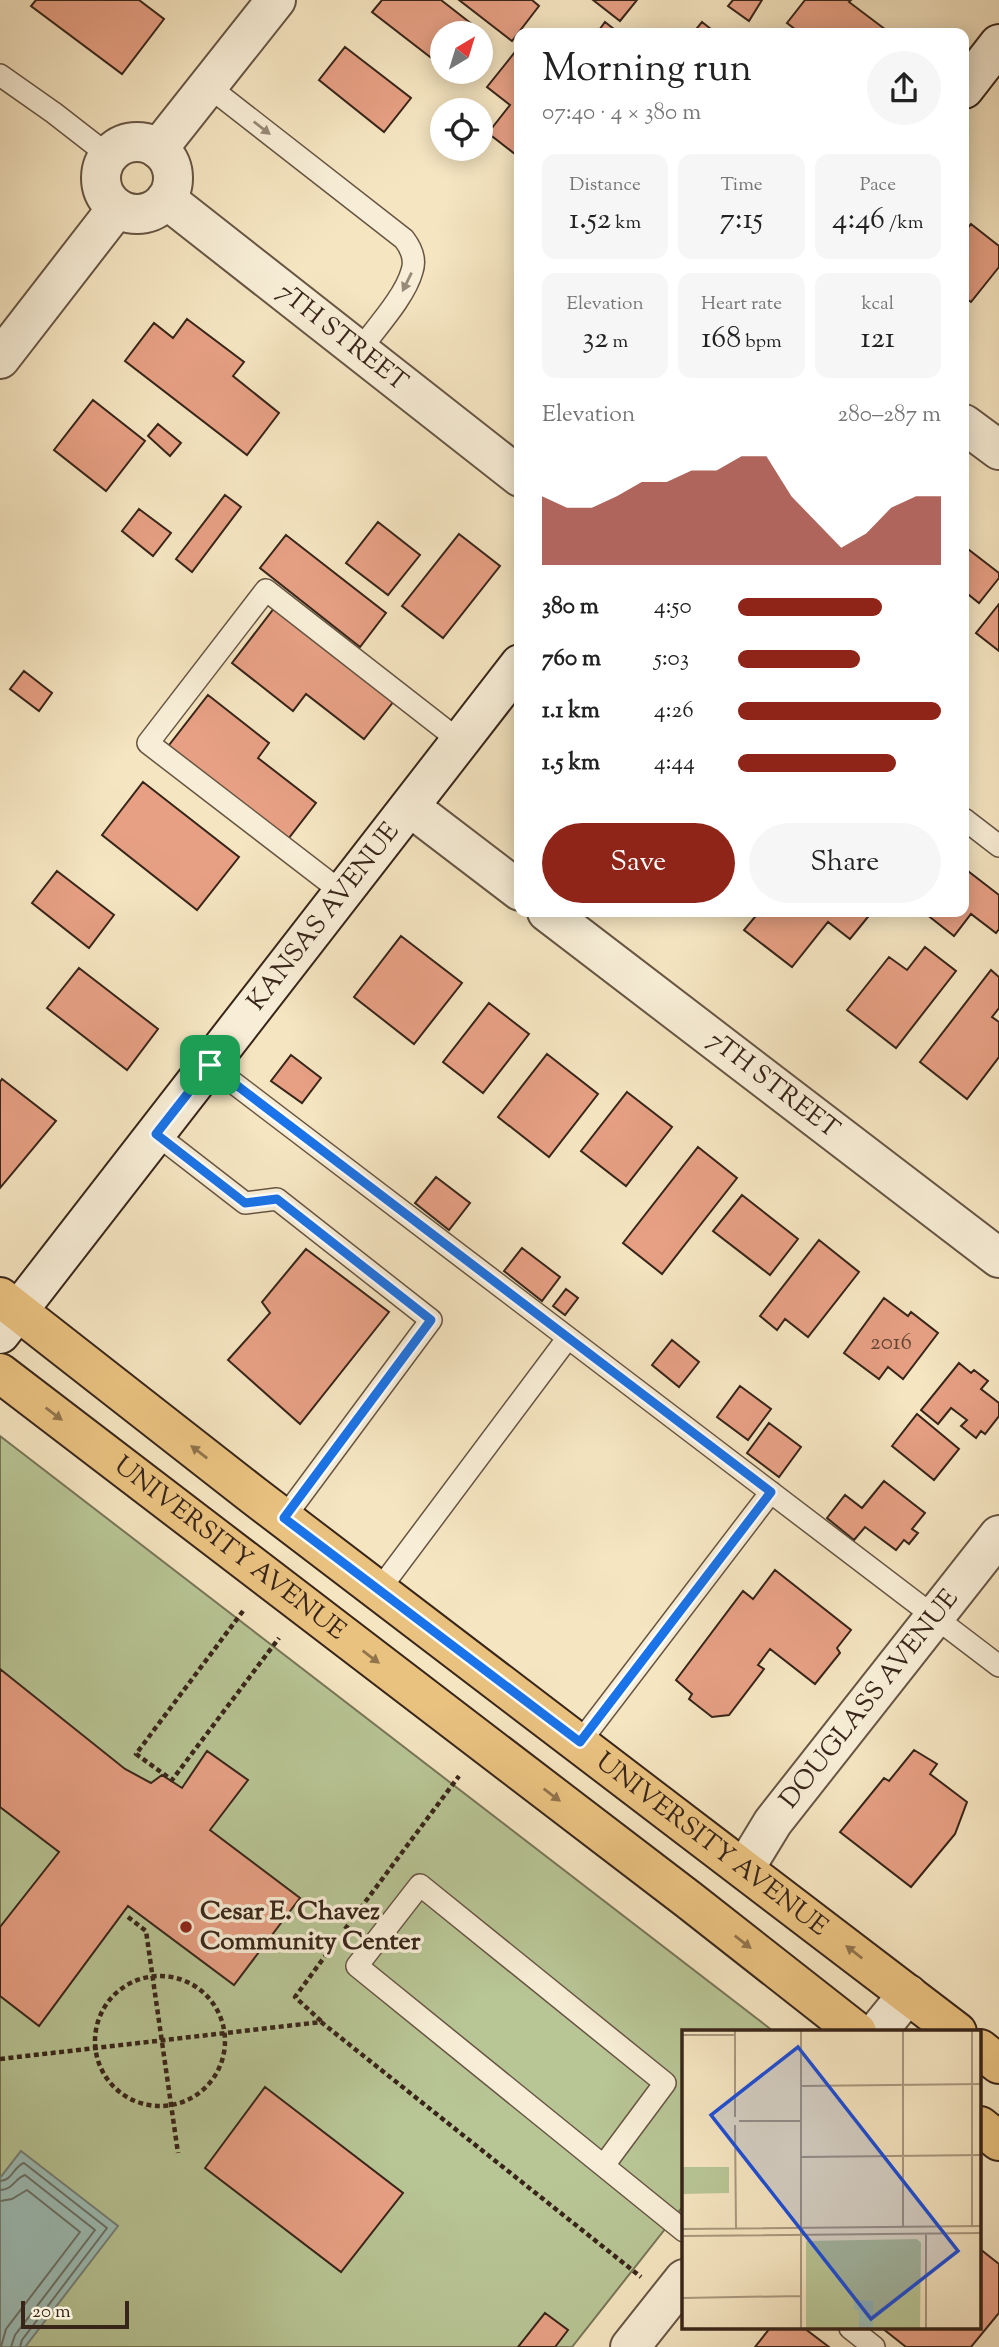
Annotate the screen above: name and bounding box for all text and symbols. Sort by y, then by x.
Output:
north arrow [430,21,494,84]
map controls [430,21,493,161]
text: Morning run [542,44,752,98]
button: share [867,51,941,125]
text: 07:40 · 4 × 380 m [542,97,701,130]
button: locate [430,98,493,161]
one-way arrow [253,120,271,135]
text: Distance [569,172,641,199]
text: Time [720,172,763,199]
text: Pace [860,172,896,199]
text: 1.52 [569,199,611,242]
text: 7:15 [720,199,763,242]
text: 4:46 [832,199,885,242]
text: km [611,210,641,237]
text: /km [885,210,923,237]
one-way arrow [401,272,412,292]
street label: 7TH STREET [269,274,415,400]
text: Elevation [567,291,644,318]
text: Heart rate [701,291,782,318]
text: kcal [862,291,894,318]
text: 32 [582,318,608,361]
text: 168 [701,318,741,361]
text: 121 [861,318,895,361]
text: m [608,329,628,356]
text: bpm [741,329,782,356]
text: Elevation [542,399,635,432]
text: 280–287 m [838,399,941,432]
text: 380 m [542,591,599,624]
text: 4:50 [654,591,692,624]
text: 760 m [542,643,601,676]
text: 5:03 [654,643,689,676]
text: 1.1 km [542,695,600,728]
text: 4:26 [654,695,694,728]
text: 1.5 km [542,747,600,780]
text: 4:44 [654,747,695,780]
street label: KANSAS AVENUE [239,815,409,1019]
button: Save [542,823,735,903]
button: Share [749,823,941,903]
street label: 7TH STREET [700,1023,847,1148]
pin [180,1035,240,1095]
icon: arrive [191,1046,229,1084]
house number: 2016 [870,1327,912,1360]
one-way arrow [45,1407,63,1421]
one-way arrow [191,1445,209,1460]
street label: UNIVERSITY AVENUE [106,1448,354,1650]
street label: DOUGLASS AVENUE [772,1582,968,1817]
one-way arrow [362,1649,380,1663]
street label: UNIVERSITY AVENUE [588,1744,836,1946]
one-way arrow [542,1788,561,1802]
place label: Cesar E. Chavez Community Center [200,1894,421,1961]
marker: Cesar E. Chavez Community Center [178,1919,194,1935]
one-way arrow [733,1935,751,1950]
one-way arrow [845,1945,863,1960]
inset map [682,2030,982,2330]
scale bar [21,2298,130,2330]
text: 20 m [32,2299,71,2326]

